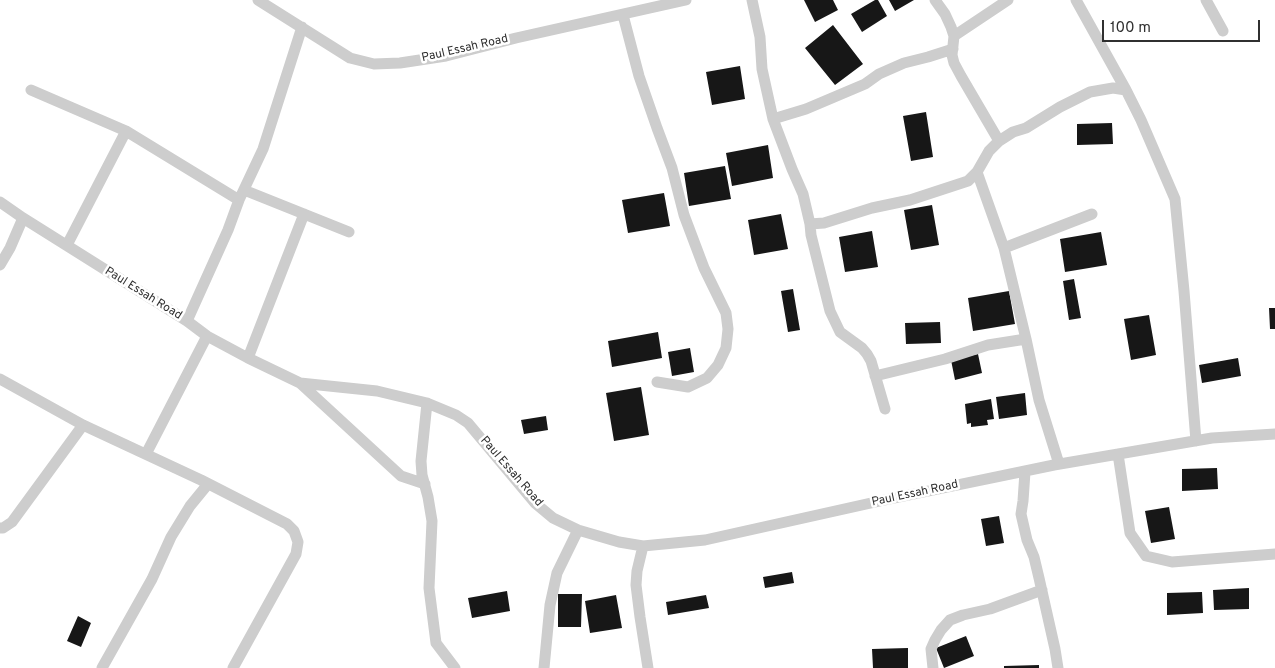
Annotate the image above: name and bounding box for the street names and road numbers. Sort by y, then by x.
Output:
street label: Paul Essah Road [420,32,510,66]
street label: Paul Essah Road [102,265,184,323]
street label: Paul Essah Road [477,434,545,510]
street label: Paul Essah Road [870,478,960,510]

